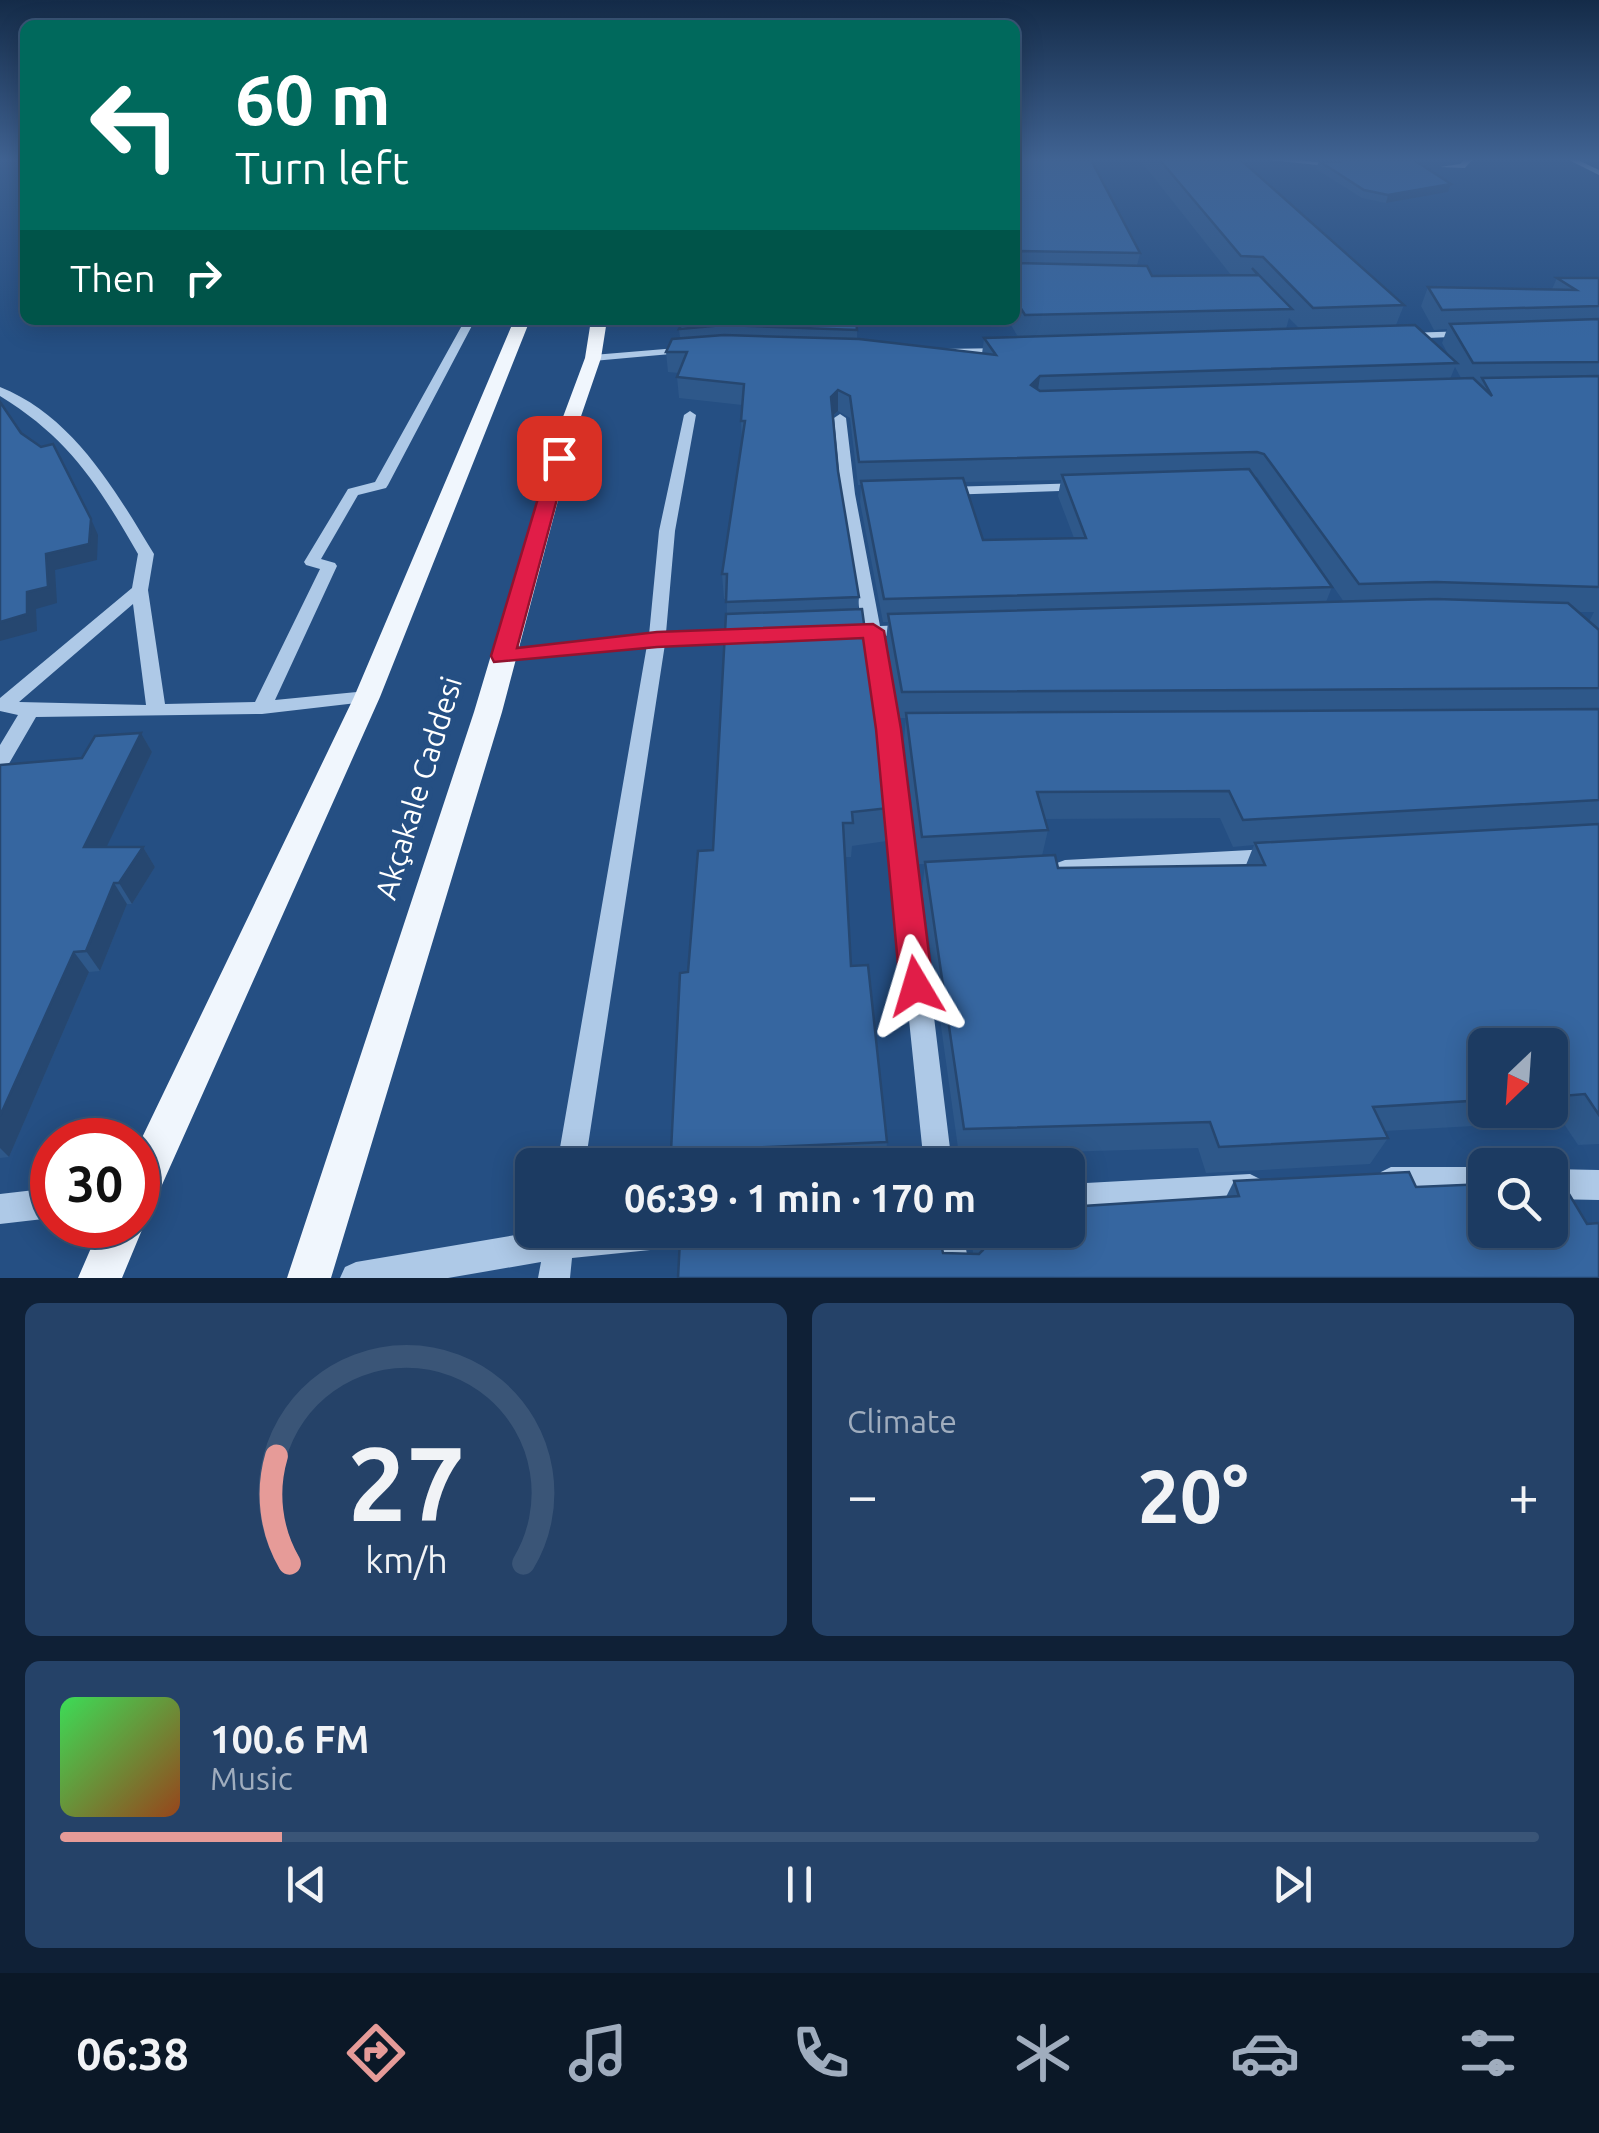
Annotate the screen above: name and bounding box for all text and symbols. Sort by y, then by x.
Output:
icon: left [70,60,200,190]
text: 60 m [235,60,391,138]
text: Turn left [235,142,409,193]
icon: right [176,250,231,305]
text: Then [70,257,156,299]
pin [517,416,602,501]
icon: arrive [532,431,587,486]
street label: Akçakale Caddesi [368,672,468,903]
position arrow [864,934,968,1038]
north arrow [1468,1028,1568,1128]
map controls [1468,1028,1568,1248]
speed limit sign: 30 [30,1118,160,1248]
button: search [1468,1148,1568,1248]
text: 06:39 · 1 min · 170 m [624,1177,976,1219]
text: Climate [847,1403,957,1439]
text: 27 [347,1424,465,1541]
text: 20° [1137,1453,1249,1537]
text: − [847,1464,878,1525]
text: + [1508,1464,1539,1525]
text: km/h [365,1540,447,1580]
text: 100.6 FM [210,1718,369,1760]
text: Music [210,1760,293,1796]
icon: previous [279,1857,334,1912]
icon: pause [772,1857,827,1912]
icon: next [1265,1857,1320,1912]
icon: directions [341,2018,411,2088]
icon: music [563,2018,633,2088]
icon: phone [786,2018,856,2088]
icon: climate [1008,2018,1078,2088]
icon: car [1230,2018,1300,2088]
icon: filters [1453,2018,1523,2088]
text: 06:38 [76,2028,189,2079]

